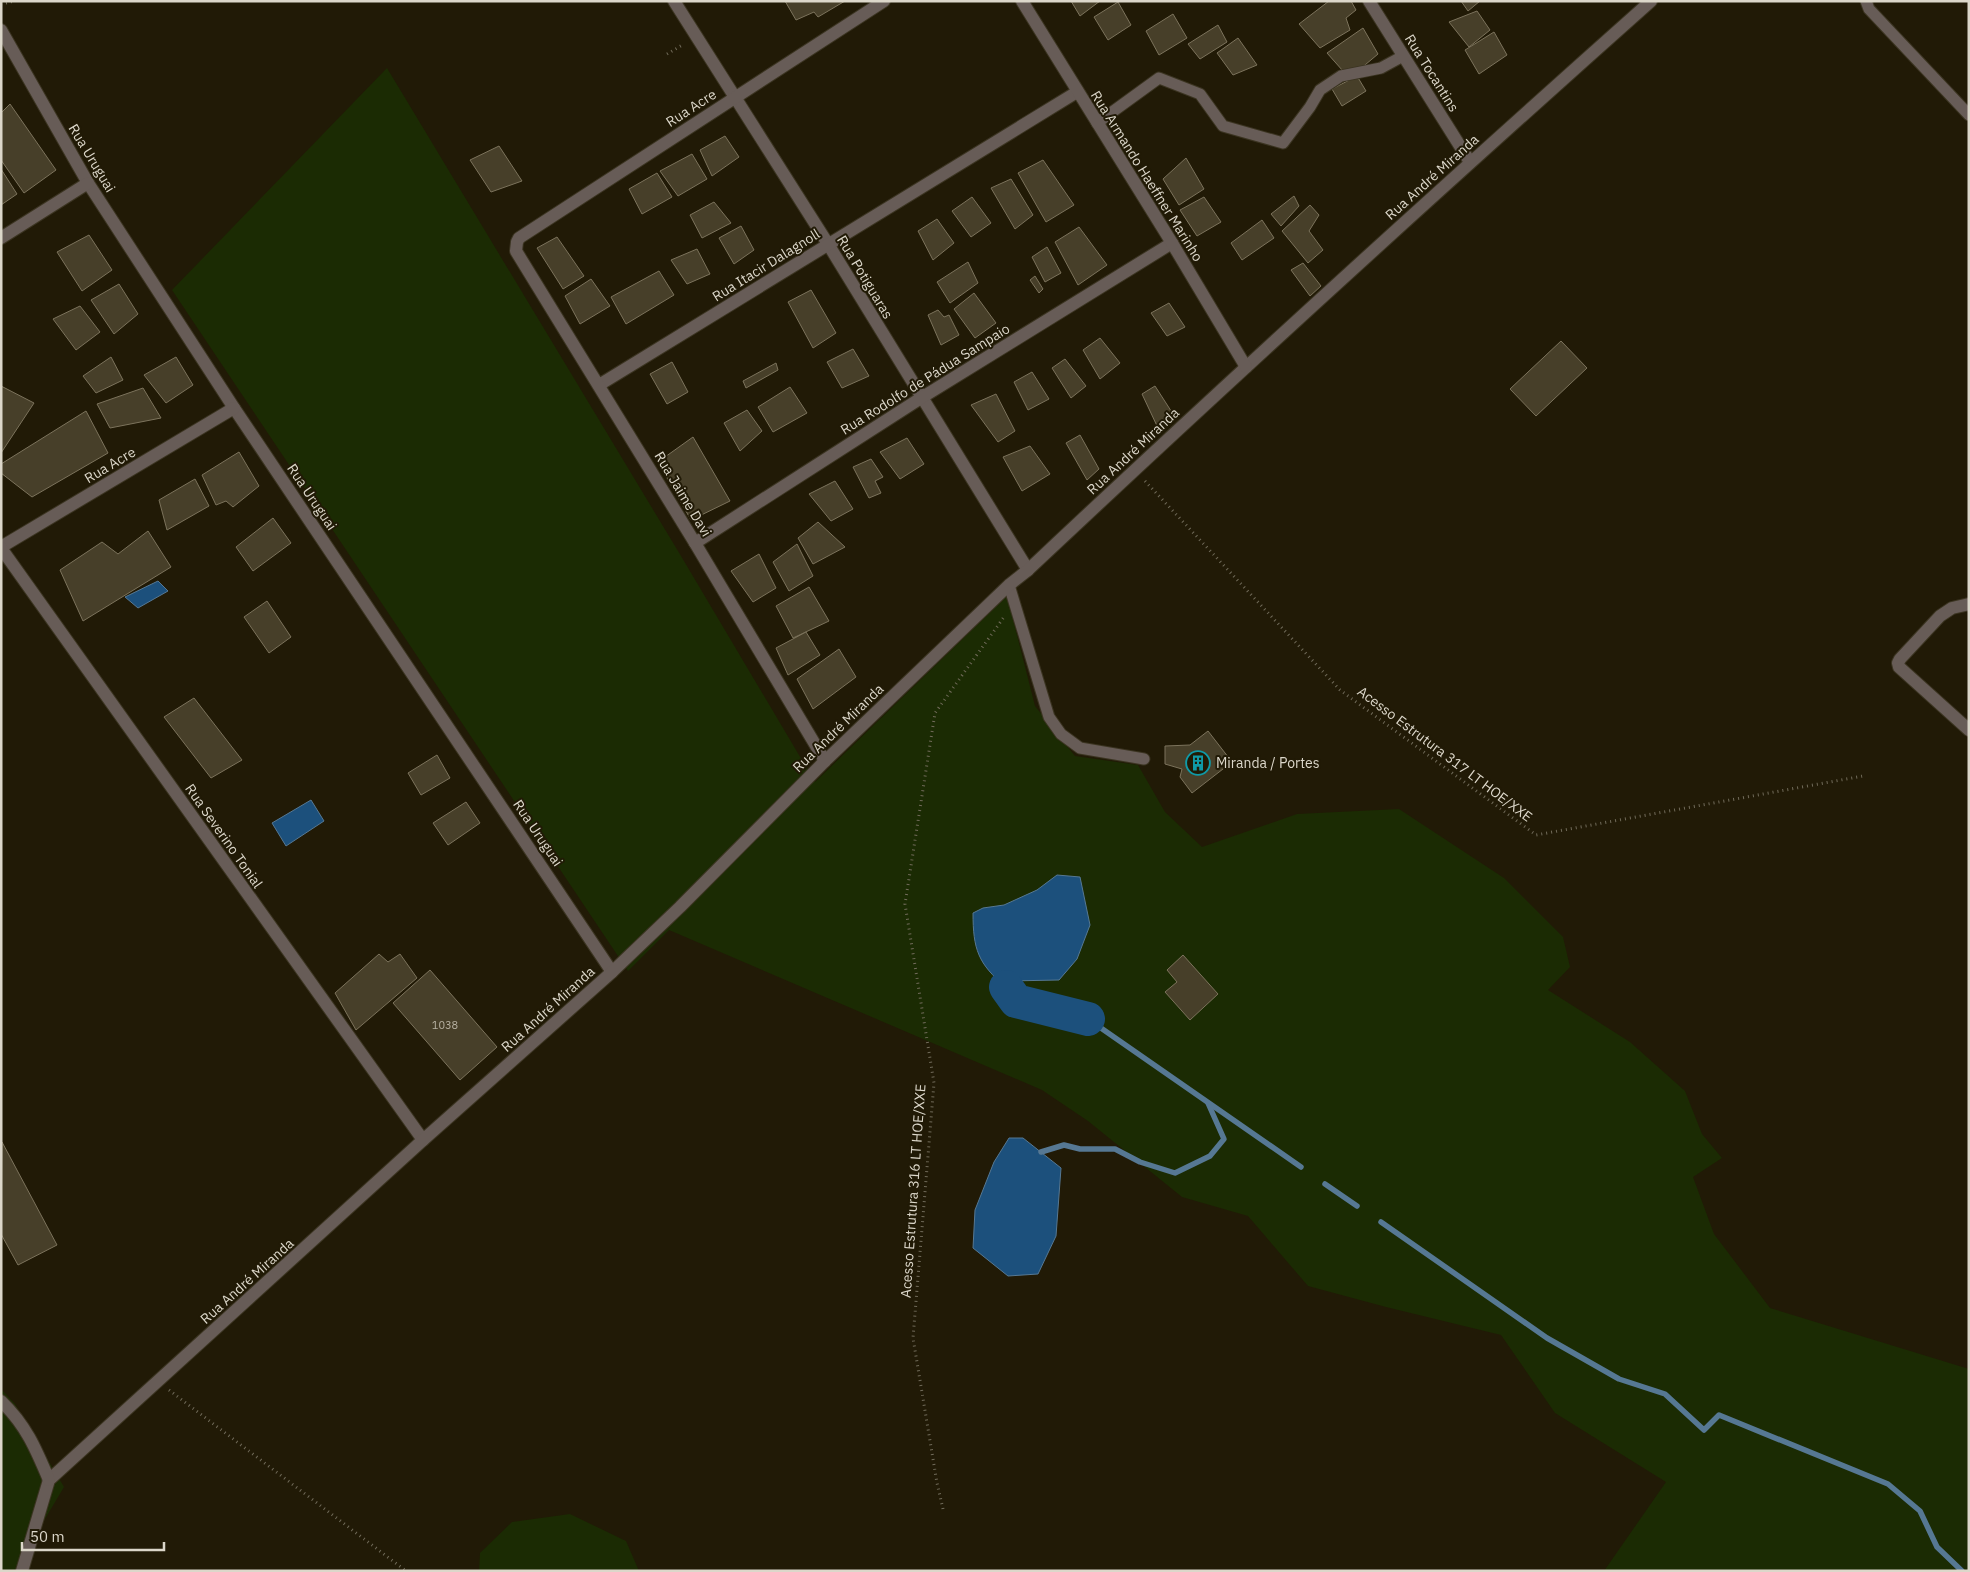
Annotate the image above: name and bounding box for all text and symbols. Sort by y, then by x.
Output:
street label: Rua Tocantins [1401,31,1463,115]
street label: Rua Acre [662,85,720,131]
street label: Rua Armando Haeffner Marinho [1087,87,1207,265]
street label: Rua Uruguai [65,121,119,195]
street label: Rua André Miranda [1381,130,1483,224]
street label: Rua Itacir Dalagnoll [709,225,823,305]
street label: Rua Potiguaras [833,232,897,322]
street label: Rua Rodolfo de Pádua Sampaio [837,319,1013,439]
street label: Rua André Miranda [1083,403,1183,498]
street label: Rua Acre [81,443,139,487]
street label: Rua Jaime Davi [651,448,715,540]
street label: Rua Uruguai [283,460,341,534]
street label: Rua André Miranda [789,680,888,776]
street label: Acesso Estrutura 317 LT HOE/XXE [1354,682,1536,826]
building icon: Miranda / Portes [1185,750,1211,776]
place label: Miranda / Portes [1216,754,1320,772]
street label: Rua Severino Tonial [181,780,267,892]
street label: Rua Uruguai [509,796,567,870]
street label: Rua André Miranda [497,962,599,1056]
house number: 1038 [432,1018,458,1032]
street label: Acesso Estrutura 316 LT HOE/XXE [897,1083,929,1299]
street label: Rua André Miranda [196,1234,298,1328]
scale bar [22,1520,165,1552]
text: 50 m [30,1527,65,1546]

